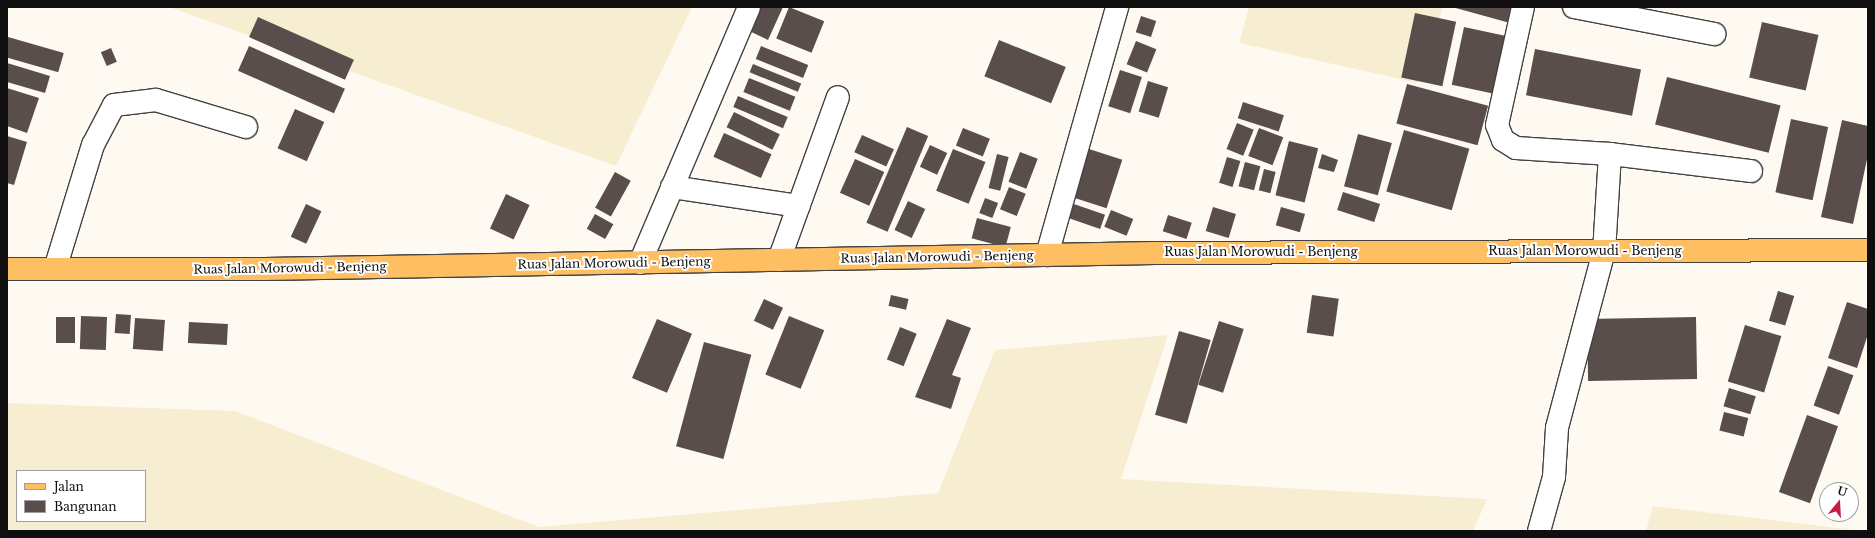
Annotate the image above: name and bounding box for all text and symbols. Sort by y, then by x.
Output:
street label: Ruas Jalan Morowudi - Benjeng [1488,244,1682,258]
street label: Ruas Jalan Morowudi - Benjeng [1164,245,1358,259]
street label: Ruas Jalan Morowudi - Benjeng [840,248,1034,266]
street label: Ruas Jalan Morowudi - Benjeng [517,254,711,272]
street label: Ruas Jalan Morowudi - Benjeng [193,259,387,277]
legend [16,470,146,522]
text: Jalan [54,479,84,494]
north arrow [1819,482,1859,522]
text: U [1836,483,1849,500]
text: Bangunan [54,499,117,514]

